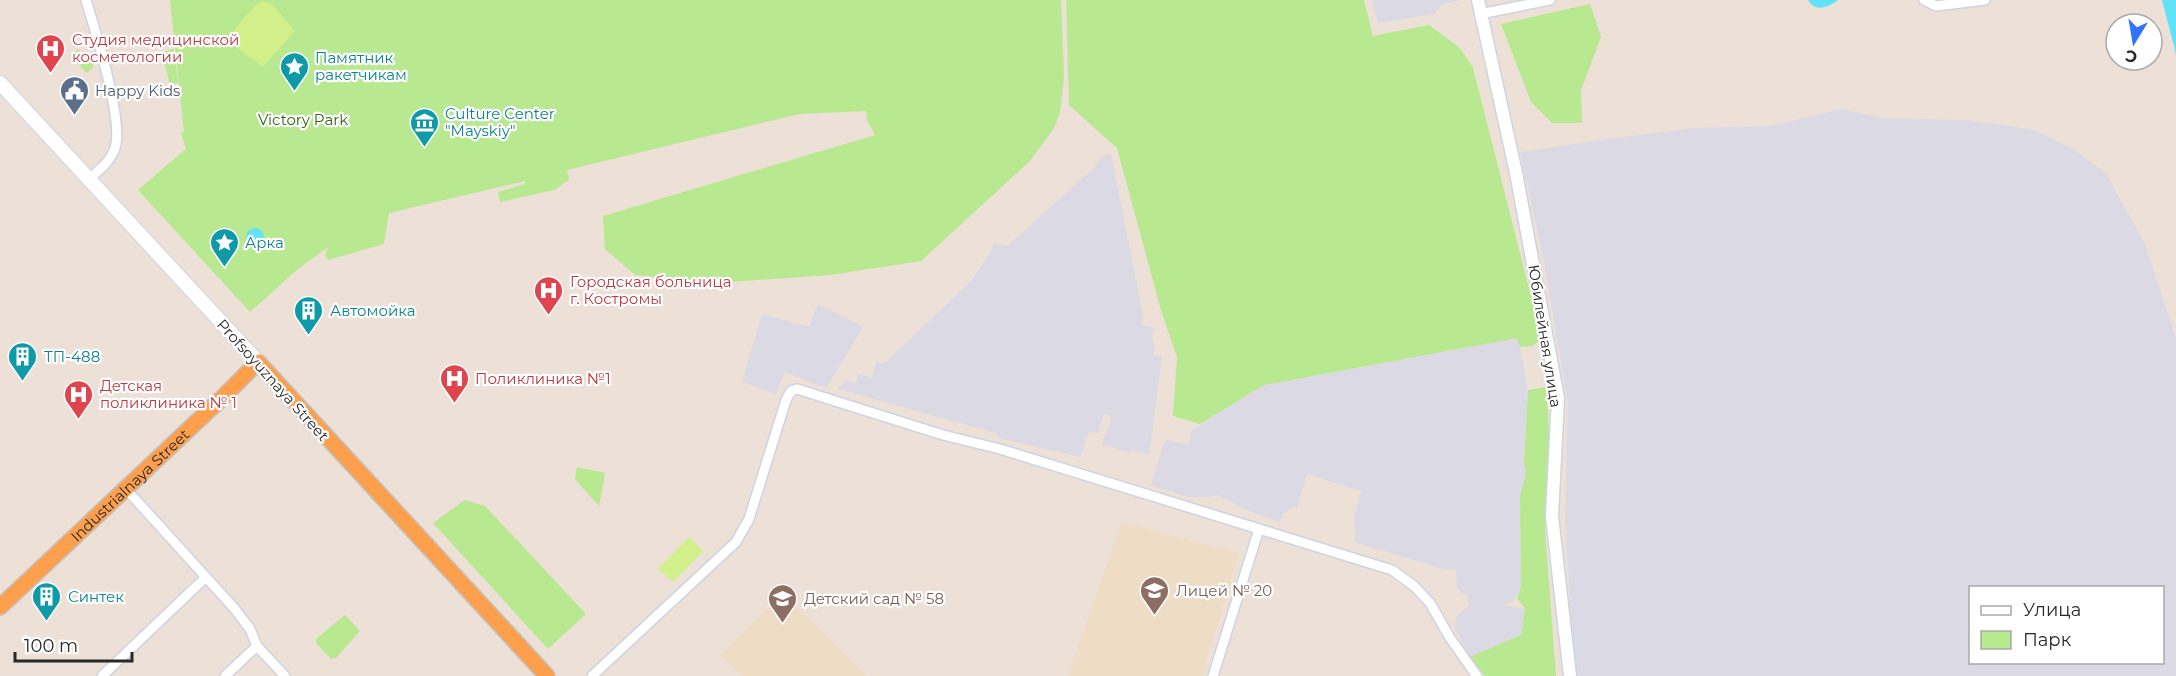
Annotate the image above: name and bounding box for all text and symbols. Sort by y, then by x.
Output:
north arrow [2104,12,2164,72]
place label: Студия медицинской косметологии [72,30,239,66]
hospital icon: Студия медицинской косметологии [35,32,67,74]
text: С [2123,46,2139,67]
place label: Памятник ракетчикам [315,48,407,84]
place icon: Памятник ракетчикам [278,50,310,92]
public building icon: Happy Kids [58,74,90,116]
place label: Happy Kids [95,81,180,100]
place label: Culture Center "Mayskiy" [445,104,555,140]
museum icon: Culture Center "Mayskiy" [408,106,440,148]
park label: Victory Park [258,110,348,129]
place icon: Арка [208,226,240,268]
place label: Арка [245,233,284,252]
street label: Юбилейная улица [1524,263,1566,409]
place label: Городская больница г. Костромы [570,272,731,308]
hospital icon: Городская больница г. Костромы [533,274,565,316]
building icon: Автомойка [293,294,325,336]
place label: Автомойка [330,301,416,320]
street label: Profsoyuznaya Street [213,315,333,445]
building icon: ТП-488 [7,340,39,382]
place label: ТП-488 [44,347,100,366]
hospital icon: Поликлиника №1 [438,362,470,404]
place label: Поликлиника №1 [475,369,611,388]
place label: Детская поликлиника № 1 [100,376,237,412]
hospital icon: Детская поликлиника № 1 [63,378,95,420]
street label: Industrialnaya Street [66,425,193,545]
school or university icon: Лицей № 20 [1139,574,1171,616]
building icon: Синтек [31,580,63,622]
place label: Лицей № 20 [1176,581,1272,600]
school or university icon: Детский сад № 58 [767,582,799,624]
legend [1969,586,2164,664]
place label: Синтек [68,587,124,606]
place label: Детский сад № 58 [804,589,944,608]
text: Улица [2023,599,2081,621]
scale bar [15,625,132,663]
text: Парк [2023,629,2072,651]
text: 100 m [24,635,78,657]

